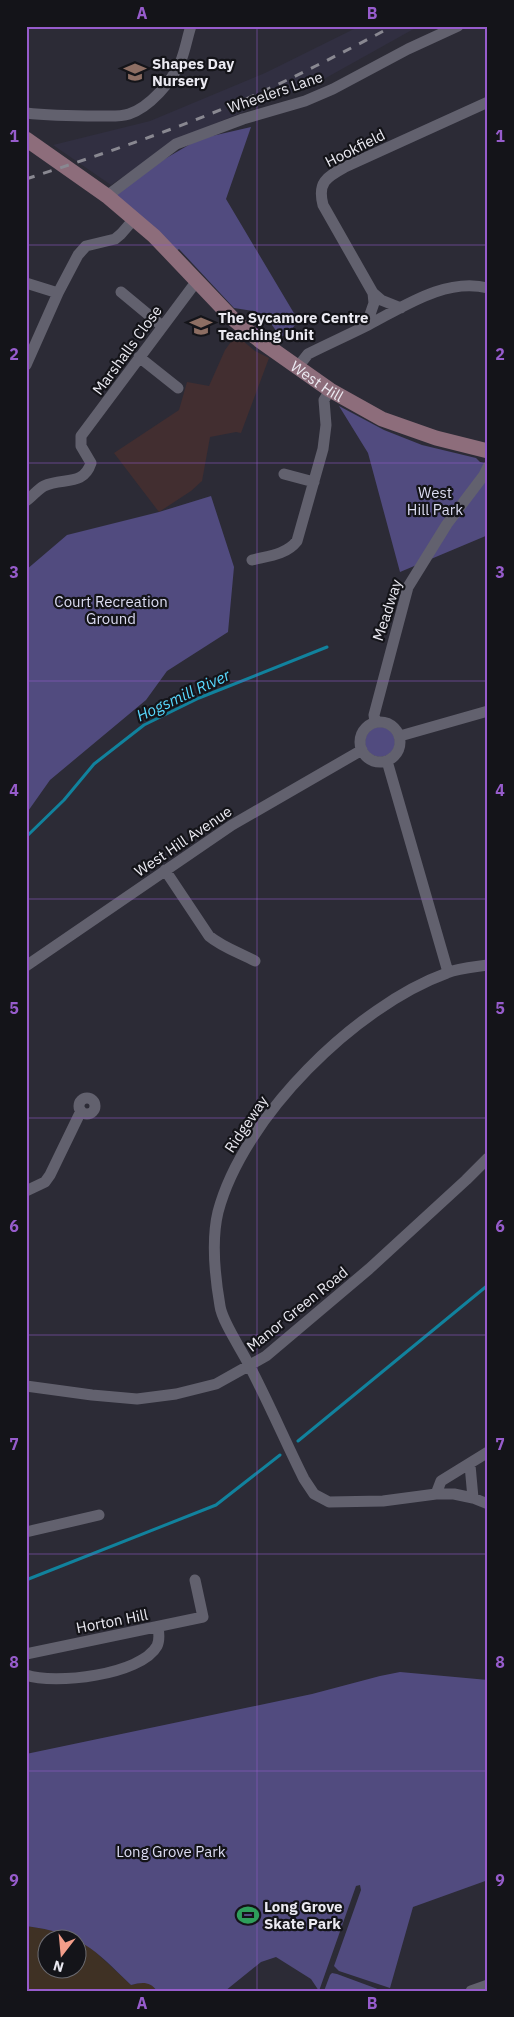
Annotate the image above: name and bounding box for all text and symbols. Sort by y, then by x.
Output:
text: A [137,3,148,23]
text: B [367,3,378,23]
place label: Shapes Day Nursery [152,54,234,90]
school or university icon: Shapes Day Nursery [122,59,148,85]
street label: Wheelers Lane [225,67,325,117]
street label: Hookfield [322,125,388,171]
text: 1 [9,126,19,146]
text: 1 [495,126,505,146]
street label: Marshalls Close [88,302,166,398]
place label: The Sycamore Centre Teaching Unit [218,308,368,344]
school or university icon: The Sycamore Centre Teaching Unit [188,313,214,339]
text: 2 [9,344,19,364]
text: 2 [495,344,505,364]
street label: West Hill [287,356,347,405]
park label: West Hill Park [407,483,463,519]
text: 3 [9,562,19,582]
text: 3 [495,562,505,582]
street label: Meadway [368,576,406,643]
park label: Court Recreation Ground [54,592,168,628]
water label: Hogsmill River [133,664,234,725]
text: 4 [9,780,19,800]
text: 4 [495,780,505,800]
street label: West Hill Avenue [131,801,235,881]
text: 5 [9,998,19,1018]
text: 5 [495,998,505,1018]
street label: Ridgeway [220,1091,272,1156]
text: 6 [9,1216,19,1236]
text: 6 [495,1216,505,1236]
street label: Manor Green Road [242,1262,352,1356]
text: 7 [9,1434,19,1454]
text: 7 [495,1434,505,1454]
street label: Horton Hill [75,1605,149,1637]
text: 8 [9,1652,19,1672]
text: 8 [495,1652,505,1672]
park label: Long Grove Park [116,1842,226,1861]
text: 9 [9,1870,19,1890]
text: 9 [495,1870,505,1890]
place label: Long Grove Skate Park [264,1897,343,1933]
sports icon: Long Grove Skate Park [235,1902,261,1928]
north arrow [38,1930,88,1980]
text: N [51,1956,66,1977]
text: A [137,1993,148,2013]
text: B [367,1993,378,2013]

